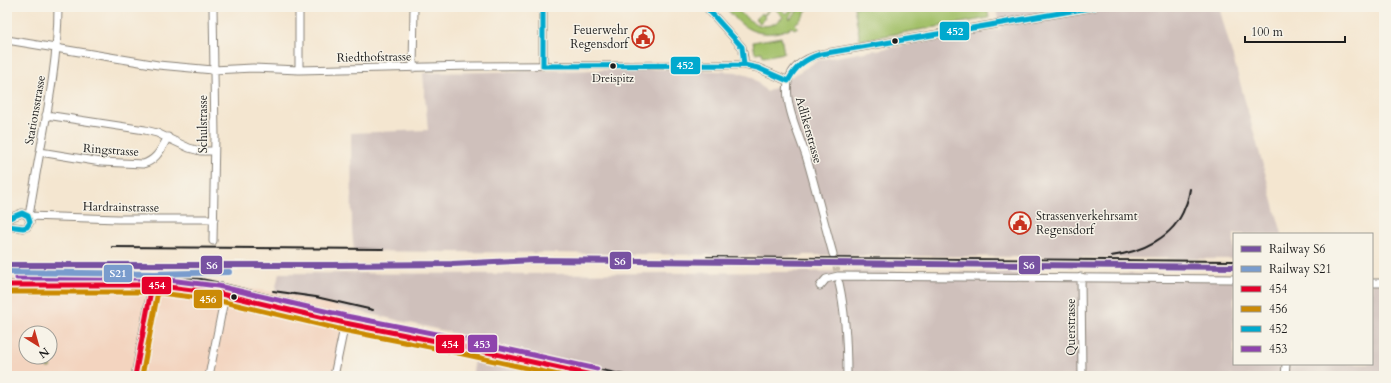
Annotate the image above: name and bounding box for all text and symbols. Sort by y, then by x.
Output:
scale bar [1245,18,1345,44]
line badge: 452 [939,21,970,41]
place label: Feuerwehr Regensdorf [570,22,630,52]
public building icon: Feuerwehr Regensdorf [630,24,656,50]
text: 452 [947,24,964,39]
text: 100 m [1251,24,1284,40]
unlabelled marker [890,36,900,46]
street label: Riedthofstrasse [336,48,412,66]
line badge: 452 [670,56,701,75]
text: 452 [677,58,694,73]
marker: Dreispitz [608,61,618,71]
place label: Dreispitz [592,71,634,86]
street label: Stationsstrasse [21,74,49,146]
street label: Schulstrasse [195,95,211,153]
street label: Adlikerstrasse [792,95,826,165]
street label: Ringstrasse [82,140,140,160]
street label: Hardrainstrasse [83,198,159,216]
place label: Strassenverkehrsamt Regensdorf [1036,208,1138,238]
public building icon: Strassenverkehrsamt Regensdorf [1007,210,1033,236]
legend [1233,233,1373,365]
text: Railway S6 [1269,241,1325,257]
line badge: S6 [609,251,632,270]
text: S6 [614,254,626,269]
line badge: S6 [200,255,223,275]
line badge: S6 [1018,255,1041,275]
text: S6 [206,258,218,273]
text: S6 [1023,258,1035,273]
text: Railway S21 [1269,261,1332,277]
line badge: S21 [103,264,133,283]
text: S21 [109,266,127,281]
line badge: 454 [141,276,172,295]
text: 454 [149,278,166,293]
text: 454 [1269,281,1287,297]
line badge: 456 [193,289,223,309]
text: 456 [200,292,217,307]
unlabelled marker [229,292,239,302]
street label: Querstrasse [1063,298,1079,356]
text: 456 [1269,301,1287,317]
text: 452 [1269,321,1287,337]
north arrow [18,325,58,365]
line badge: 454 [435,334,465,354]
line badge: 453 [467,334,498,353]
text: 454 [442,337,459,352]
text: 453 [474,337,491,352]
text: 453 [1269,341,1287,357]
text: N [35,344,52,362]

